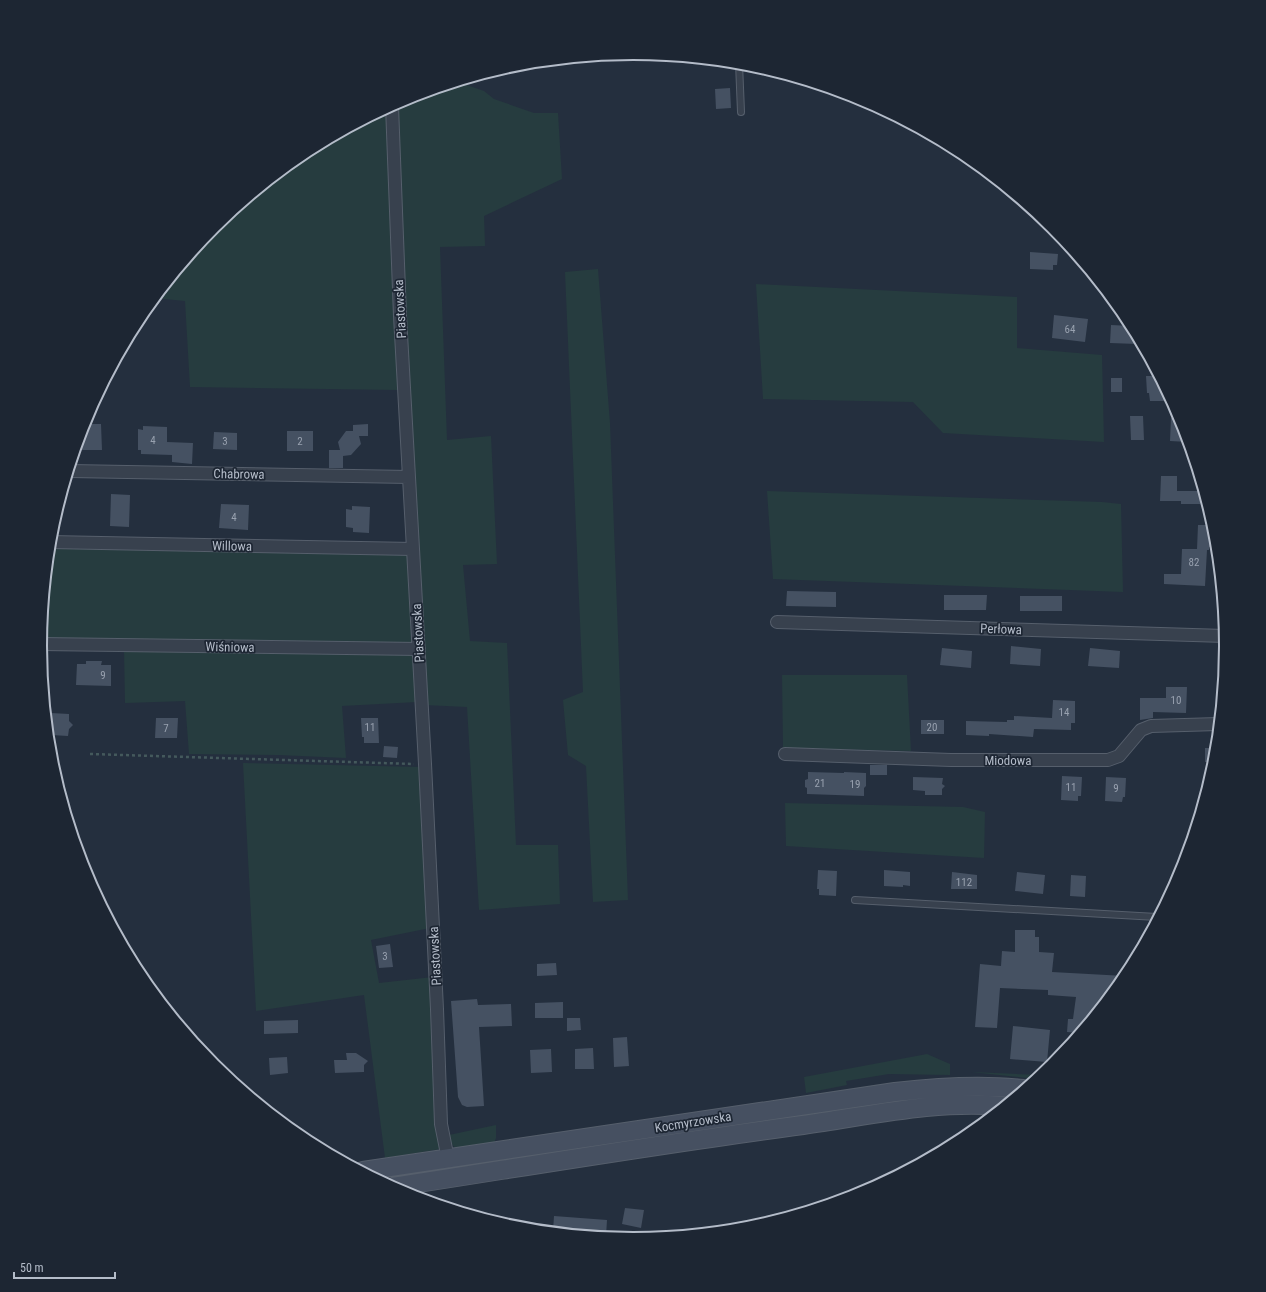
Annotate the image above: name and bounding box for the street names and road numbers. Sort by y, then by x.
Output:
street label: Piastowska [391,279,409,339]
street label: Chabrowa [213,466,265,482]
street label: Willowa [212,538,252,554]
street label: Piastowska [409,603,427,663]
street label: Perłowa [980,621,1022,637]
street label: Wiśniowa [205,639,255,655]
street label: Miodowa [985,753,1031,768]
street label: Piastowska [426,926,444,986]
street label: Kocmyrzowska [654,1109,732,1135]

